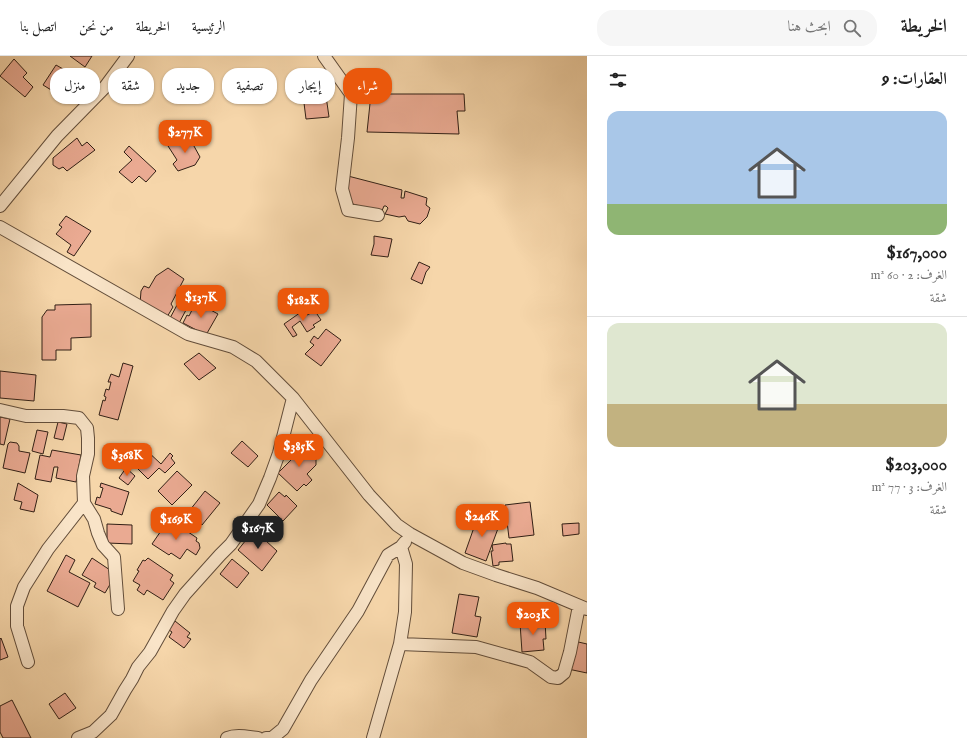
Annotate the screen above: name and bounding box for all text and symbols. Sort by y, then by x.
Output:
search box [597,10,877,46]
text: الخريطة [901,15,947,39]
text: ابحث هنا [787,17,831,36]
icon: search [841,17,863,39]
text: اتصل بنا [20,18,57,36]
text: من نحن [79,18,114,36]
text: الخريطة [136,18,170,36]
text: الرئيسية [192,18,225,36]
chip: منزل [50,68,100,104]
chip: شقة [108,68,154,104]
chip: جديد [162,68,214,104]
chip: تصفية [222,68,277,104]
chip: إيجار [285,68,335,104]
chip: شراء [343,68,392,104]
icon: filters [607,69,629,91]
text: العقارات: 9 [882,69,947,90]
pin: $277K [157,120,213,154]
text: $277K [168,124,202,141]
icon: home [741,137,813,209]
text: $167,000 [887,243,947,264]
text: الغرف: 2 · 60 m² [871,267,947,284]
pin: $137K [173,285,229,319]
pin: $182K [275,288,331,322]
text: $137K [185,289,217,306]
text: شقة [930,290,947,307]
text: $182K [287,292,319,309]
icon: home [741,349,813,421]
pin: $385K [271,434,327,468]
text: $385K [283,438,315,455]
pin: $368K [99,443,155,477]
text: $368K [111,447,143,464]
text: $203,000 [885,455,947,476]
text: الغرف: 3 · 77 m² [872,479,947,496]
text: شقة [930,502,947,519]
pin: $246K [454,504,510,538]
pin: $169K [148,507,204,541]
text: $246K [465,508,499,525]
text: $169K [160,511,192,528]
pin: $167K [230,516,286,550]
text: $167K [241,520,275,537]
pin: $203K [505,602,561,636]
text: $203K [516,606,550,623]

